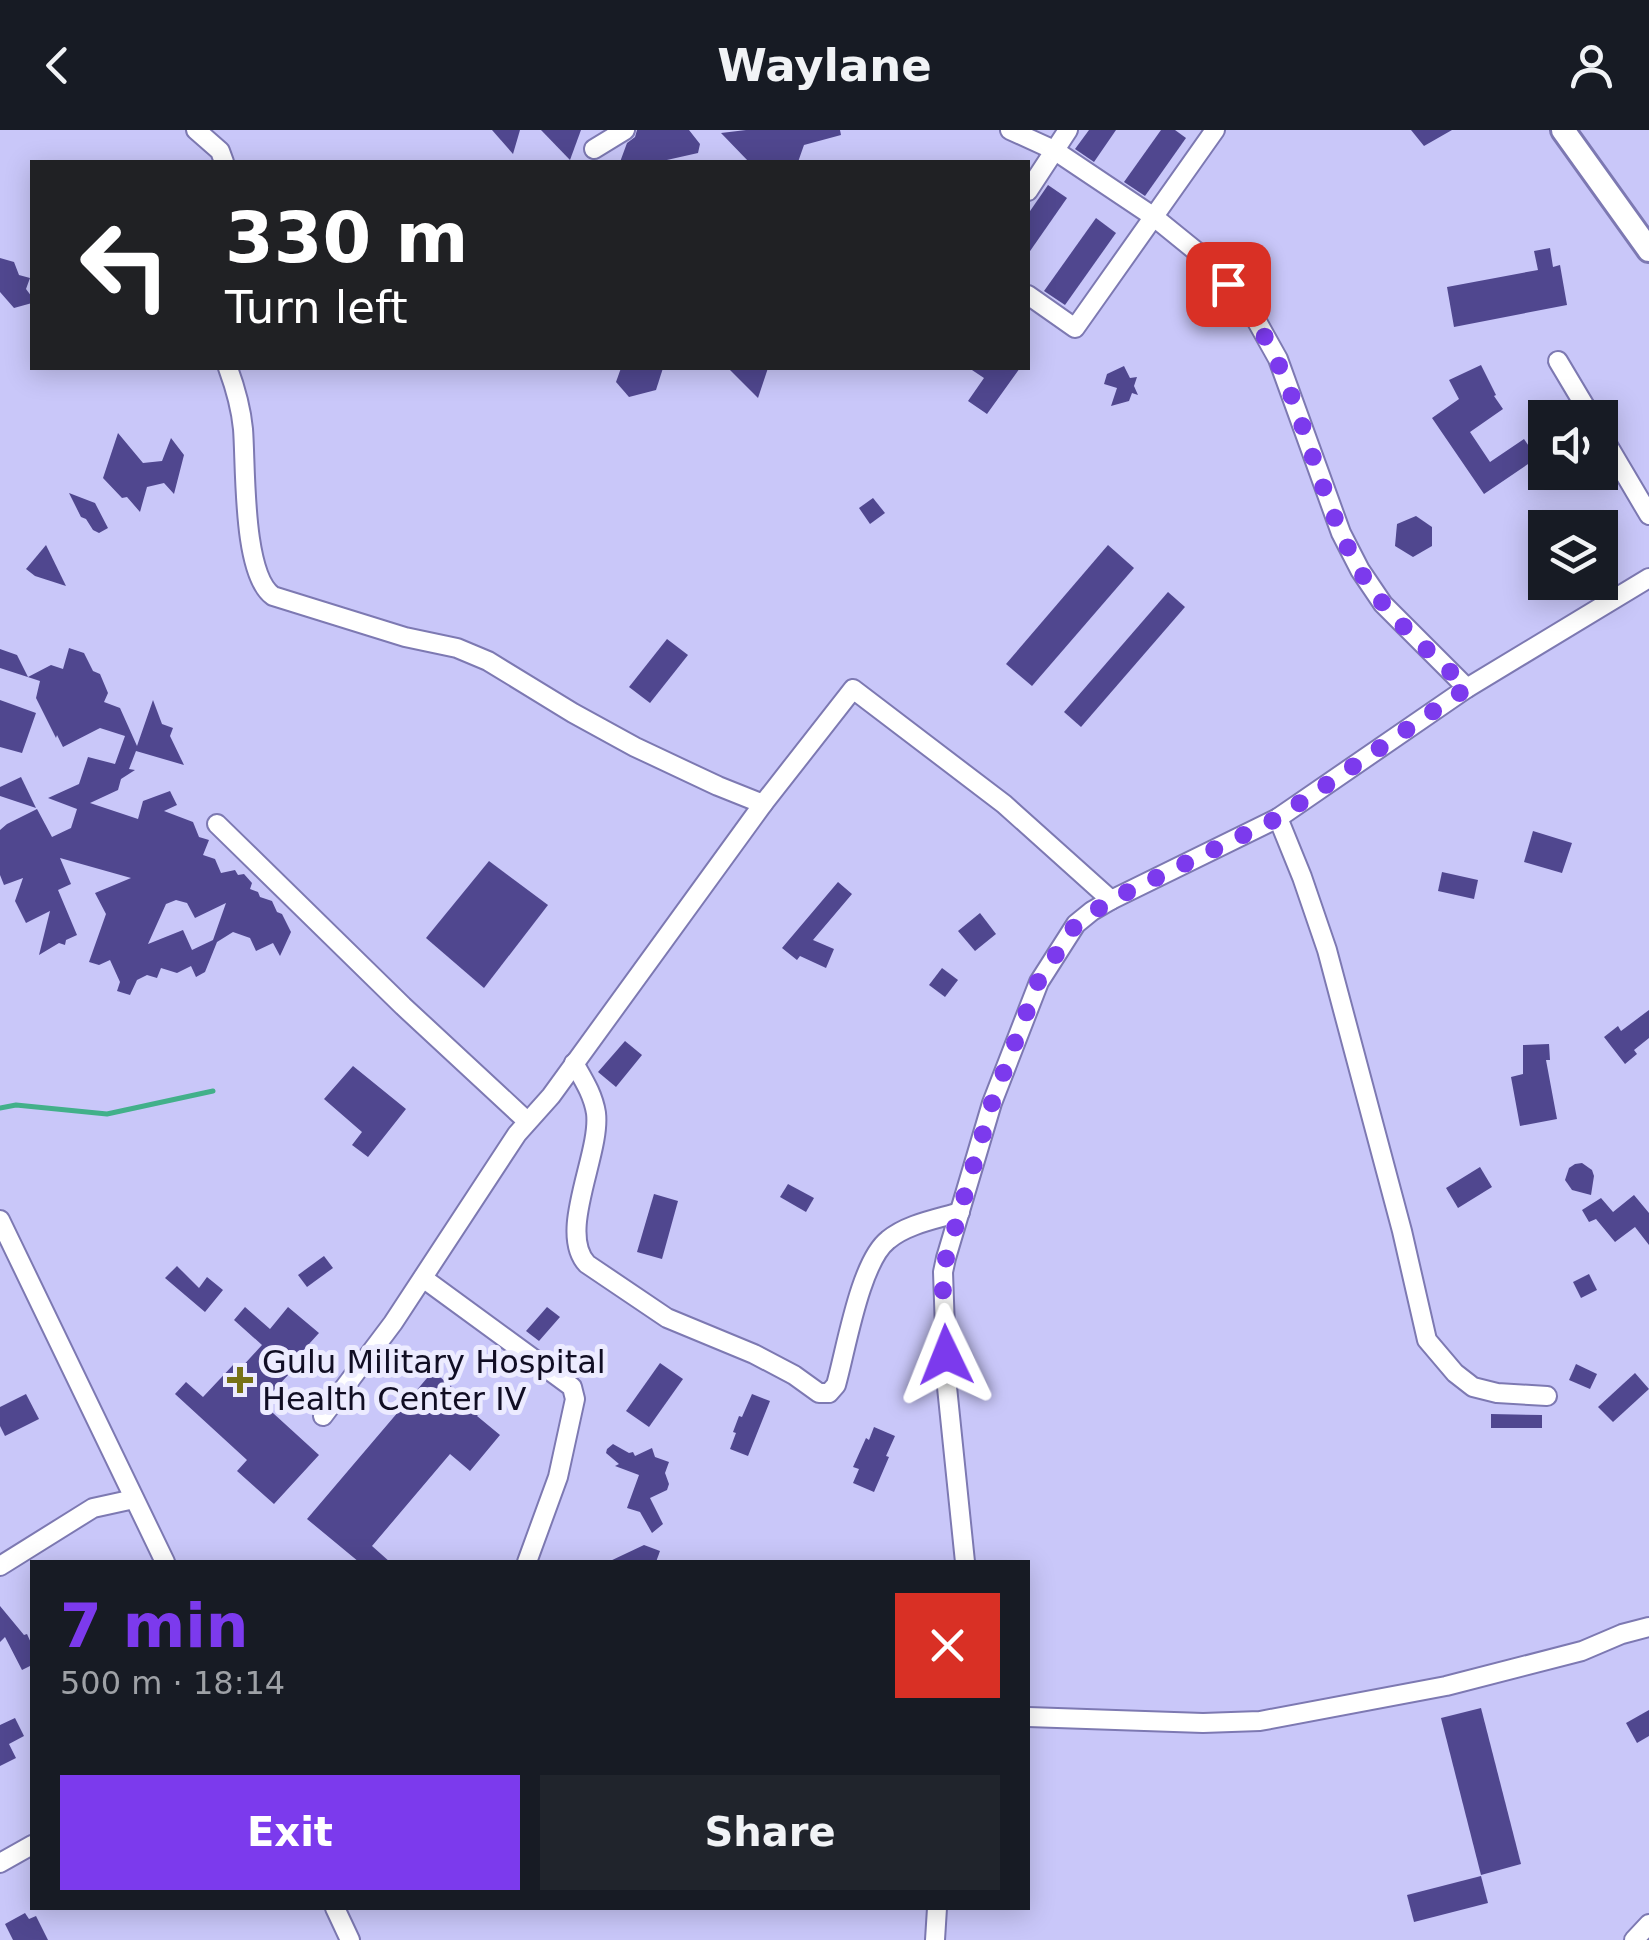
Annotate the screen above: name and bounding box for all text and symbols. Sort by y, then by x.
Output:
icon: back [30,38,85,93]
icon: person [1564,38,1619,93]
text: Waylane [717,39,932,92]
text: 330 m [225,197,468,279]
icon: left [60,200,190,330]
pin [1186,242,1271,327]
icon: arrive [1201,257,1256,312]
text: Turn left [225,281,408,334]
map controls [1528,400,1618,600]
button: sound [1528,400,1618,490]
button: layers [1528,510,1618,600]
position arrow [894,1303,998,1407]
place label: Gulu Military Hospital Health Center IV [262,1343,606,1418]
marker: Gulu Military Hospital Health Center IV [227,1367,253,1393]
text: 7 min [60,1591,248,1661]
button: close [895,1593,1000,1698]
text: 500 m · 18:14 [60,1664,285,1702]
button: Exit [60,1775,520,1890]
button: Share [540,1775,1000,1890]

